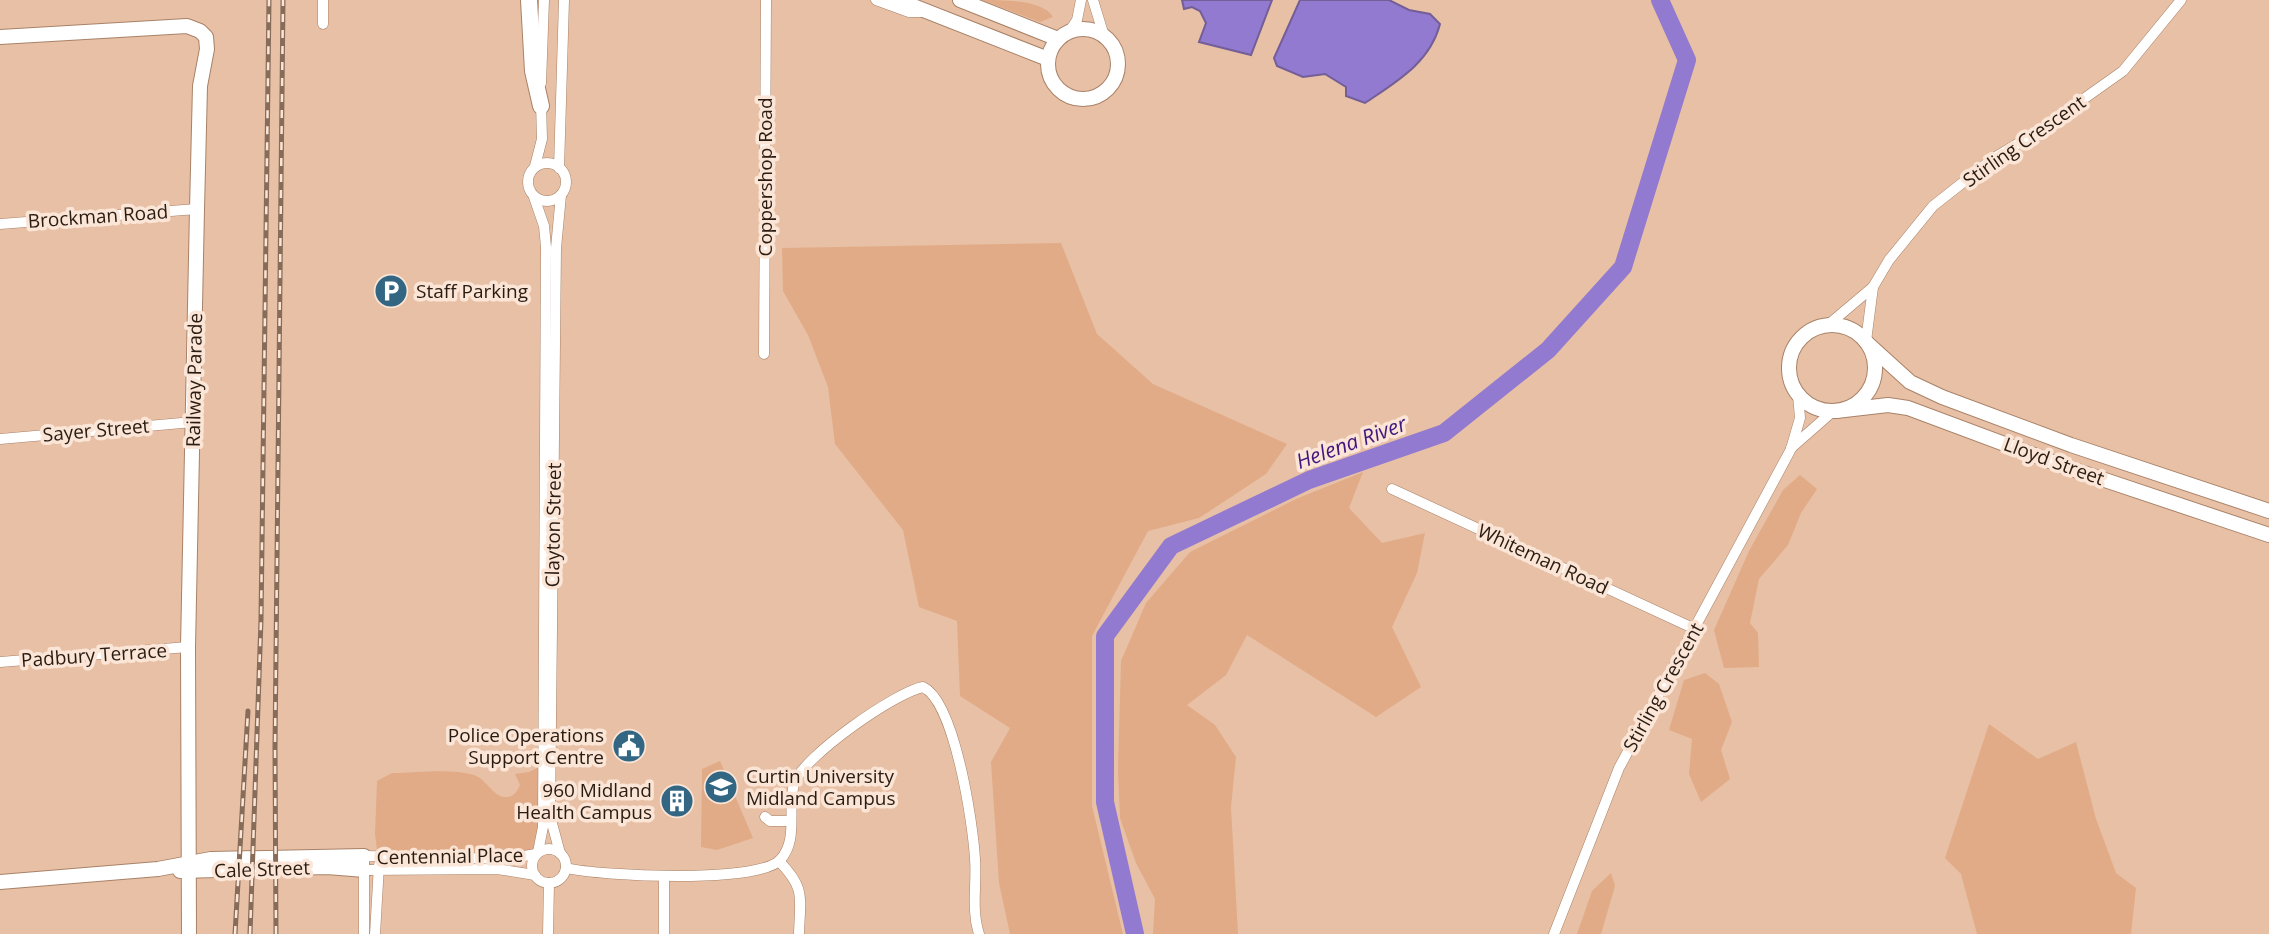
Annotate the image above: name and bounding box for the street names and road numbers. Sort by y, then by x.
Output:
street label: Stirling Crescent [1958,89,2091,193]
street label: Coppershop Road [752,97,778,257]
street label: Brockman Road [27,198,169,234]
street label: Railway Parade [180,313,208,447]
street label: Sayer Street [42,412,151,448]
street label: Lloyd Street [2000,431,2108,491]
street label: Clayton Street [539,462,567,588]
street label: Whiteman Road [1473,517,1613,601]
street label: Stirling Crescent [1617,618,1709,756]
street label: Padbury Terrace [20,637,168,673]
street label: Centennial Place [376,842,524,870]
street label: Cale Street [214,854,311,884]

